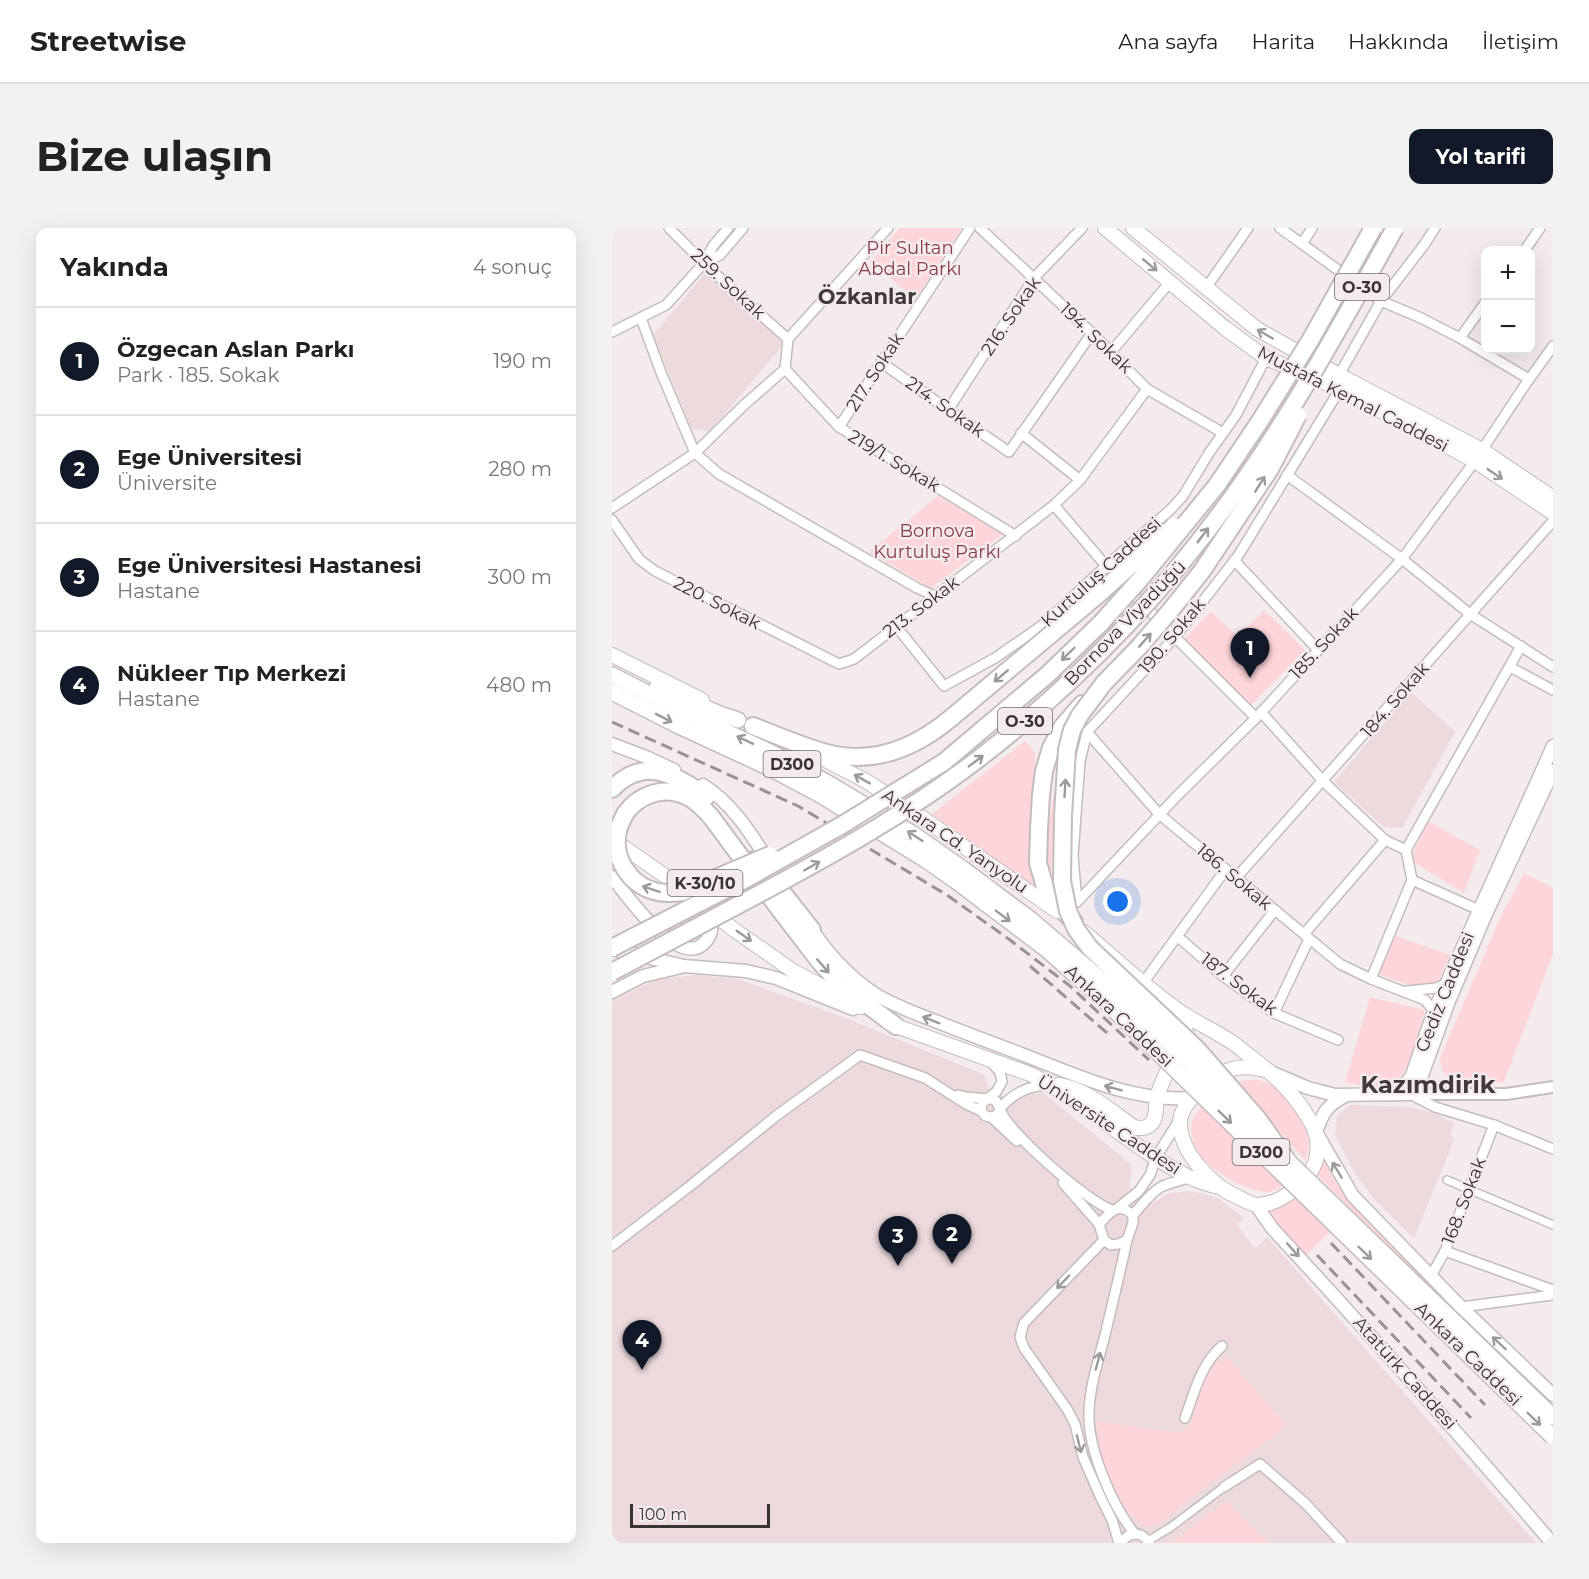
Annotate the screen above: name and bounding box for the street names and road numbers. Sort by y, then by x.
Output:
street label: 259. Sokak [686,244,770,324]
street label: 216. Sokak [977,272,1046,360]
road number: O-30 [1335,274,1389,300]
street label: 194. Sokak [1055,298,1137,378]
street label: 217. Sokak [841,328,909,415]
street label: Mustafa Kemal Caddesi [1254,341,1452,457]
street label: 214. Sokak [901,372,989,442]
street label: 219/1. Sokak [844,425,944,497]
street label: Kurtuluş Caddesi [1036,512,1166,632]
street label: Bornova Viyadüğü [1060,556,1190,690]
street label: 213. Sokak [879,571,964,643]
street label: 220. Sokak [670,572,765,634]
street label: 190. Sokak [1134,593,1210,678]
street label: 185. Sokak [1285,602,1363,684]
street label: 184. Sokak [1356,657,1434,742]
road number: O-30 [998,708,1052,734]
road number: D300 [764,751,820,777]
street label: Ankara Cd. Yanyolu [878,784,1032,898]
street label: 186. Sokak [1192,839,1276,915]
road number: K-30/10 [668,870,742,896]
street label: Gediz Caddesi [1411,929,1479,1055]
street label: 187. Sokak [1196,948,1282,1020]
street label: Ankara Caddesi [1060,960,1178,1072]
street label: Üniversite Caddesi [1033,1070,1185,1180]
road number: D300 [1232,1139,1290,1165]
street label: 168. Sokak [1437,1154,1491,1248]
street label: Ankara Caddesi [1410,1297,1526,1411]
street label: Atatürk Caddesi [1348,1312,1462,1434]

